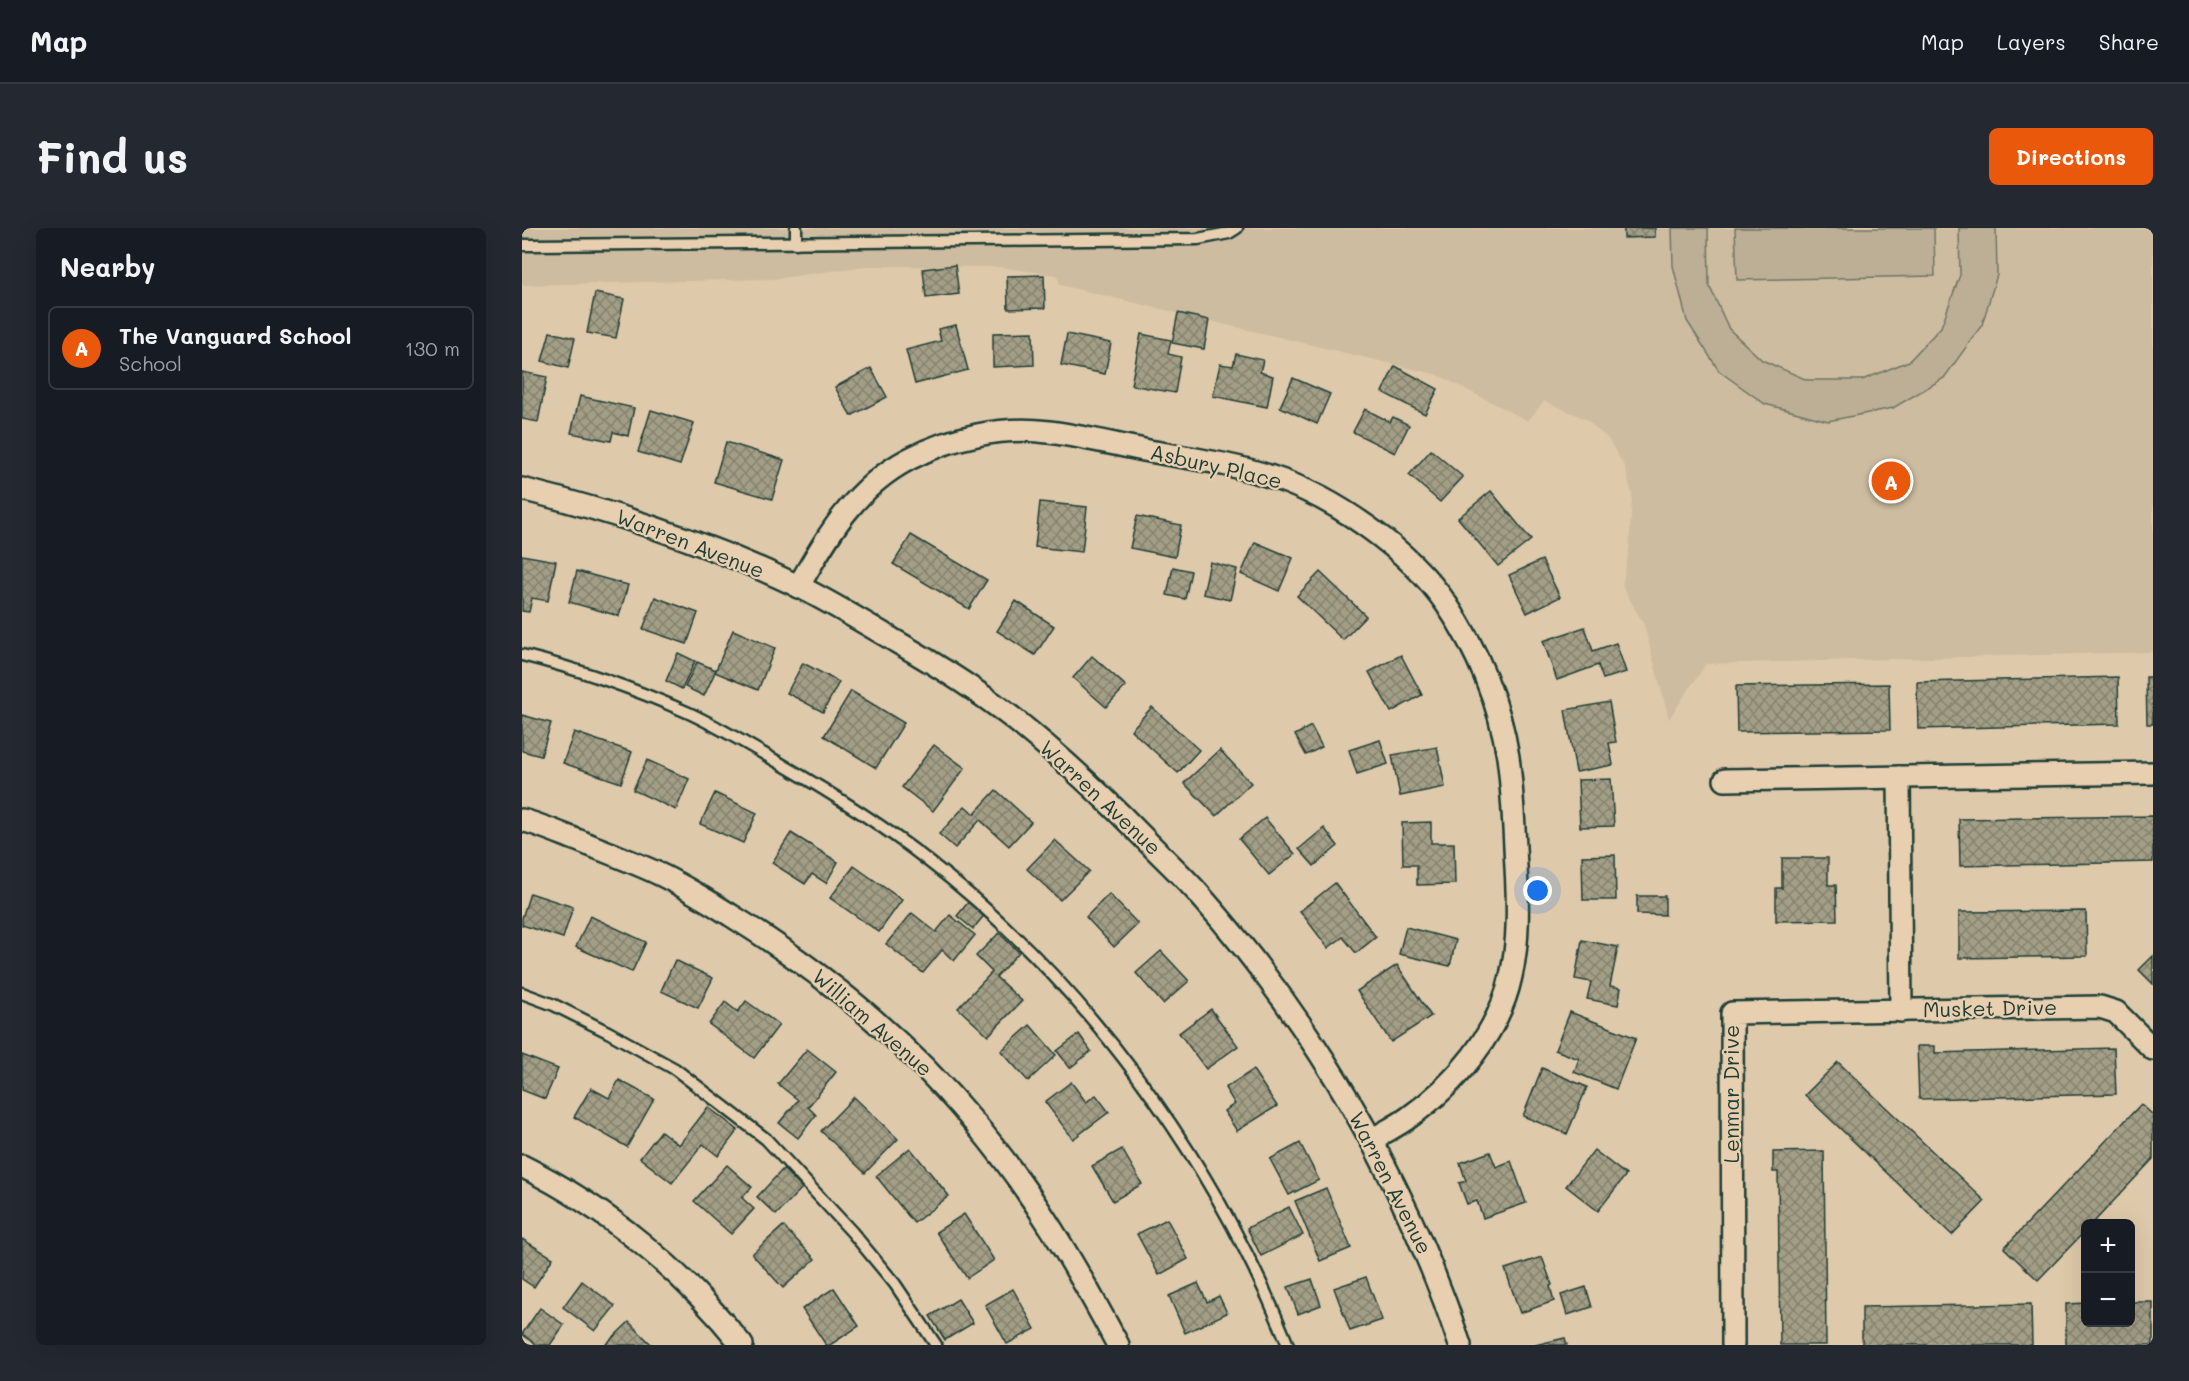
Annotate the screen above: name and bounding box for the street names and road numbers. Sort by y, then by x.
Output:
street label: Asbury Place [1148,437,1285,494]
street label: Warren Avenue [613,502,768,583]
street label: Warren Avenue [1035,734,1168,860]
street label: William Avenue [807,962,939,1082]
street label: Musket Drive [1923,993,2057,1022]
street label: Lenmar Drive [1717,1025,1744,1163]
street label: Warren Avenue [1344,1106,1439,1258]

